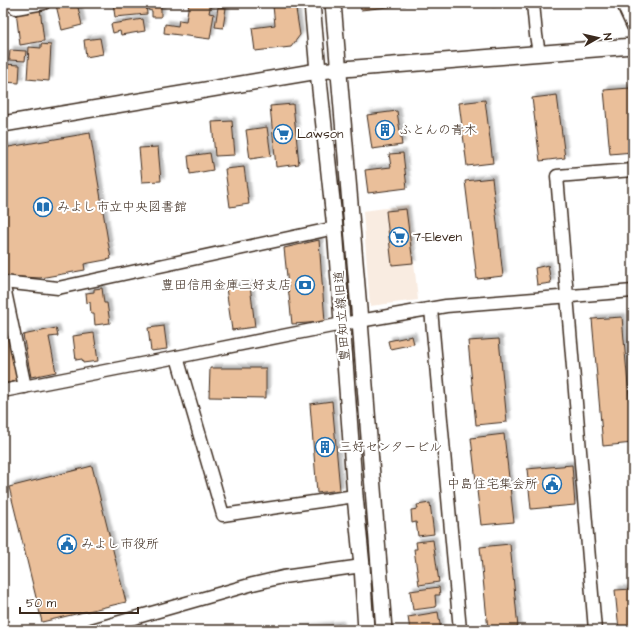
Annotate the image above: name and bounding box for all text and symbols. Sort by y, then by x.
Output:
north arrow [578,18,618,58]
text: N [599,32,615,41]
building icon: ふとんの青木 [374,119,396,141]
place label: ふとんの青木 [399,121,477,139]
supermarket icon: Lawson [272,123,294,145]
place label: Lawson [297,125,344,143]
library icon: みよし市立中央図書館 [32,196,54,218]
place label: みよし市立中央図書館 [57,198,187,216]
supermarket icon: 7-Eleven [388,226,410,248]
place label: 7-Eleven [413,228,463,246]
street label: 豊田知立線旧道 [330,270,354,362]
bank icon: 豊田信用金庫三好支店 [294,274,316,296]
place label: 豊田信用金庫三好支店 [161,276,291,294]
building icon: 三好センタービル [314,436,336,458]
place label: 三好センタービル [339,438,442,456]
public building icon: 中島住宅集会所 [541,473,563,495]
place label: 中島住宅集会所 [447,475,538,493]
public building icon: みよし市役所 [56,533,78,555]
place label: みよし市役所 [81,535,159,553]
scale bar [20,589,138,615]
text: 50 m [26,595,57,612]

